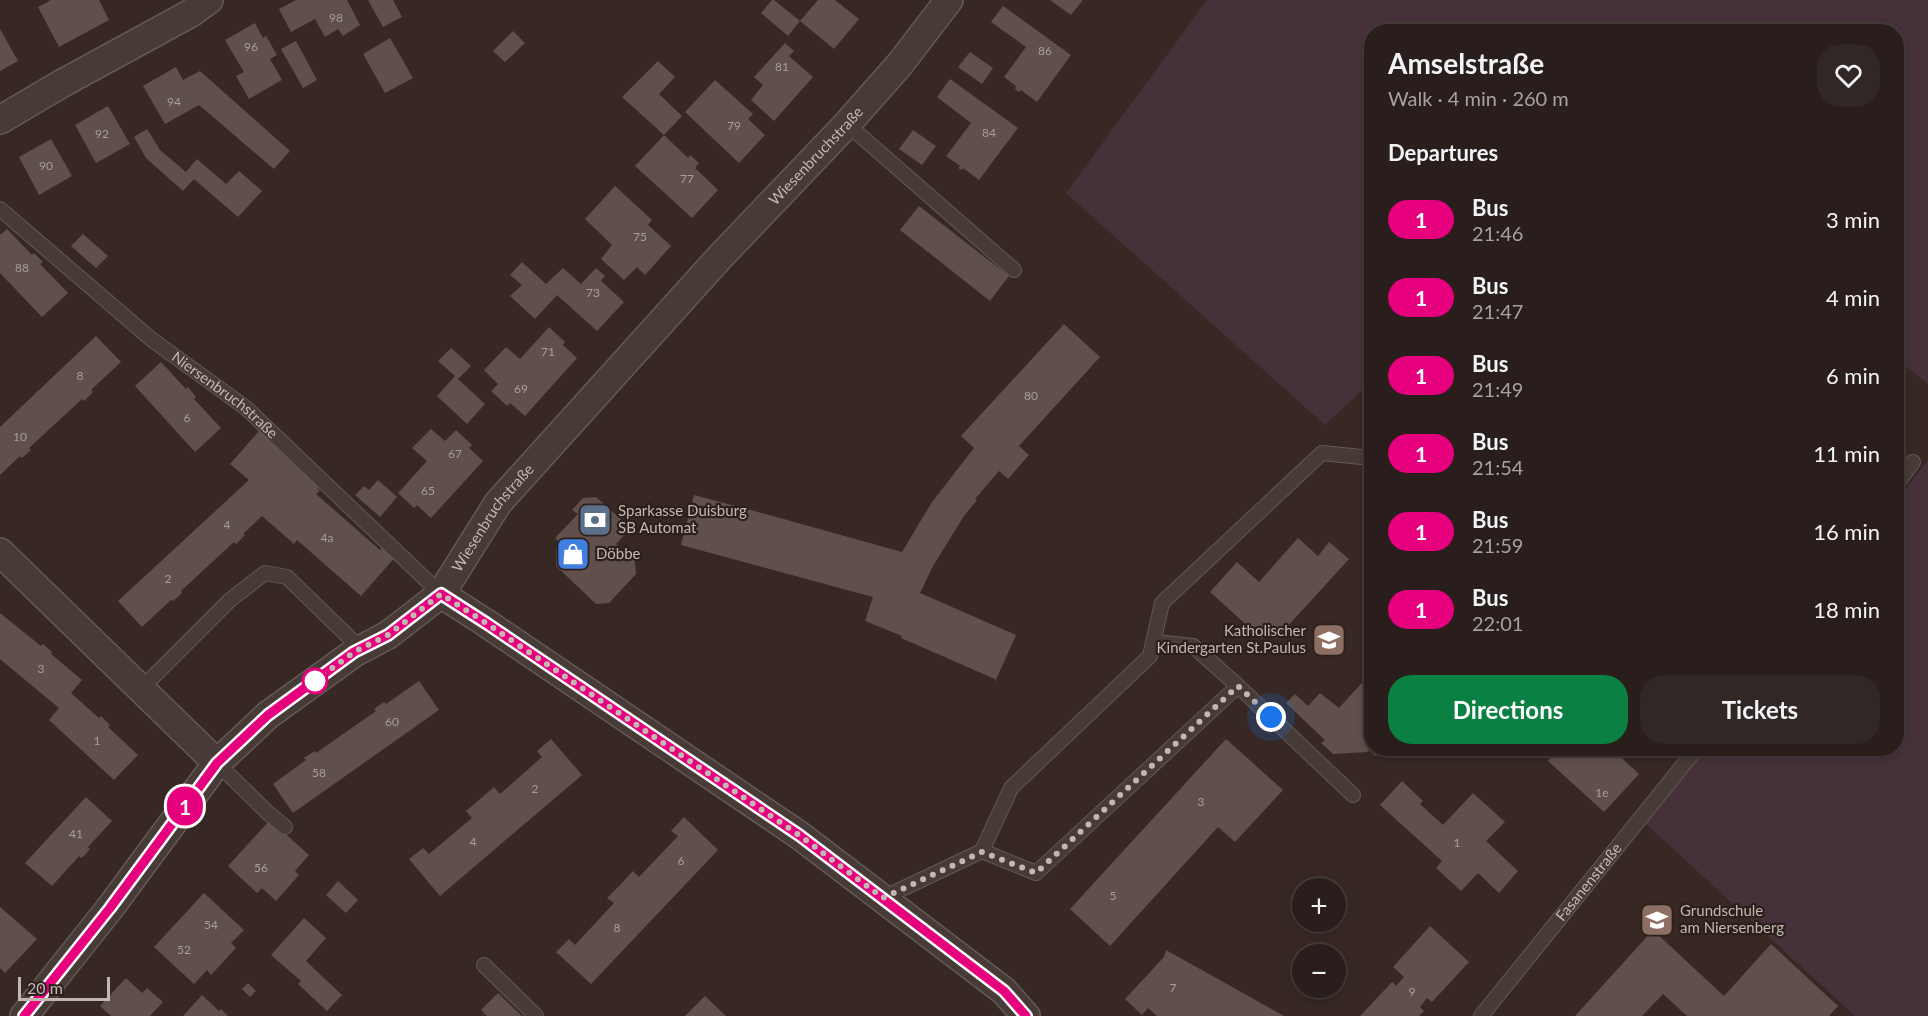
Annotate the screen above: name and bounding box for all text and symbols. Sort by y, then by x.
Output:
house number: 98 [329,10,343,25]
house number: 96 [244,39,258,54]
house number: 86 [1038,43,1052,58]
button: heart [1817,44,1880,107]
text: Amselstraße [1388,46,1544,80]
house number: 81 [775,59,789,74]
text: Walk · 4 min · 260 m [1388,86,1569,110]
house number: 94 [167,94,181,109]
street label: Wiesenbruchstraße [765,102,866,208]
house number: 79 [727,118,741,133]
house number: 84 [982,125,996,140]
house number: 92 [95,126,109,141]
text: Departures [1388,139,1498,166]
house number: 90 [39,158,53,173]
house number: 77 [680,171,694,186]
text: Bus [1472,194,1508,221]
text: 3 min [1826,206,1880,233]
text: 1 [1415,207,1427,232]
text: 21:46 [1472,221,1523,245]
house number: 75 [633,229,647,244]
house number: 88 [15,260,29,275]
text: Bus [1472,272,1508,299]
text: 4 min [1826,284,1880,311]
house number: 73 [586,285,600,300]
text: 1 [1415,285,1427,310]
text: 21:47 [1472,299,1523,323]
house number: 71 [541,344,555,359]
street label: Niersenbruchstraße [169,347,282,442]
text: Bus [1472,350,1508,377]
text: 6 min [1826,362,1880,389]
text: 1 [1415,363,1427,388]
house number: 8 [77,368,84,383]
text: 21:49 [1472,377,1523,401]
house number: 69 [514,381,528,396]
house number: 80 [1024,388,1038,403]
house number: 6 [184,410,191,425]
text: Bus [1472,428,1508,455]
house number: 10 [13,429,27,444]
text: 11 min [1813,440,1880,467]
text: 1 [1415,441,1427,466]
house number: 67 [448,446,462,461]
text: 21:54 [1472,455,1523,479]
street label: Wiesenbruchstraße [447,460,537,575]
house number: 65 [421,483,435,498]
place label: Sparkasse Duisburg SB Automat [618,501,747,536]
bank icon: Sparkasse Duisburg SB Automat [577,502,613,538]
text: Bus [1472,506,1508,533]
house number: 4 [224,517,231,532]
text: 16 min [1813,518,1880,545]
text: 1 [1415,519,1427,544]
house number: 4a [321,530,333,545]
text: 21:59 [1472,533,1523,557]
shop icon: Döbbe [555,536,591,572]
place label: Döbbe [596,544,641,562]
house number: 2 [165,571,172,586]
text: Bus [1472,584,1508,611]
text: 18 min [1813,596,1880,623]
text: 1 [1415,597,1427,622]
text: 22:01 [1472,611,1523,635]
place label: Katholischer Kindergarten St.Paulus [1157,621,1307,656]
school or university icon: Katholischer Kindergarten St.Paulus [1311,622,1347,658]
house number: 3 [38,661,45,676]
unlabelled marker [302,668,328,694]
button: Directions [1388,675,1628,744]
button: Tickets [1640,675,1880,744]
your location [1256,702,1286,732]
house number: 60 [385,714,399,729]
house number: 1 [94,733,101,748]
house number: 58 [312,765,326,780]
house number: 2 [532,781,539,796]
house number: 1e [1595,785,1609,800]
line badge: 1 [166,786,204,826]
text: 1 [179,794,191,819]
house number: 3 [1198,794,1205,809]
house number: 41 [69,826,83,841]
house number: 4 [470,834,477,849]
house number: 1 [1454,835,1461,850]
street label: Fasanenstraße [1551,839,1625,924]
house number: 6 [678,853,685,868]
house number: 56 [254,860,268,875]
map controls [1292,878,1346,998]
button: + [1292,878,1346,932]
house number: 5 [1110,888,1117,903]
place label: Grundschule am Niersenberg [1680,901,1784,936]
school or university icon: Grundschule am Niersenberg [1639,902,1675,938]
house number: 54 [204,917,218,932]
house number: 8 [614,920,621,935]
house number: 52 [177,942,191,957]
button: − [1292,944,1346,998]
scale bar [18,974,110,1002]
text: 20 m [27,978,63,997]
house number: 7 [1170,980,1177,995]
house number: 9 [1409,984,1416,999]

